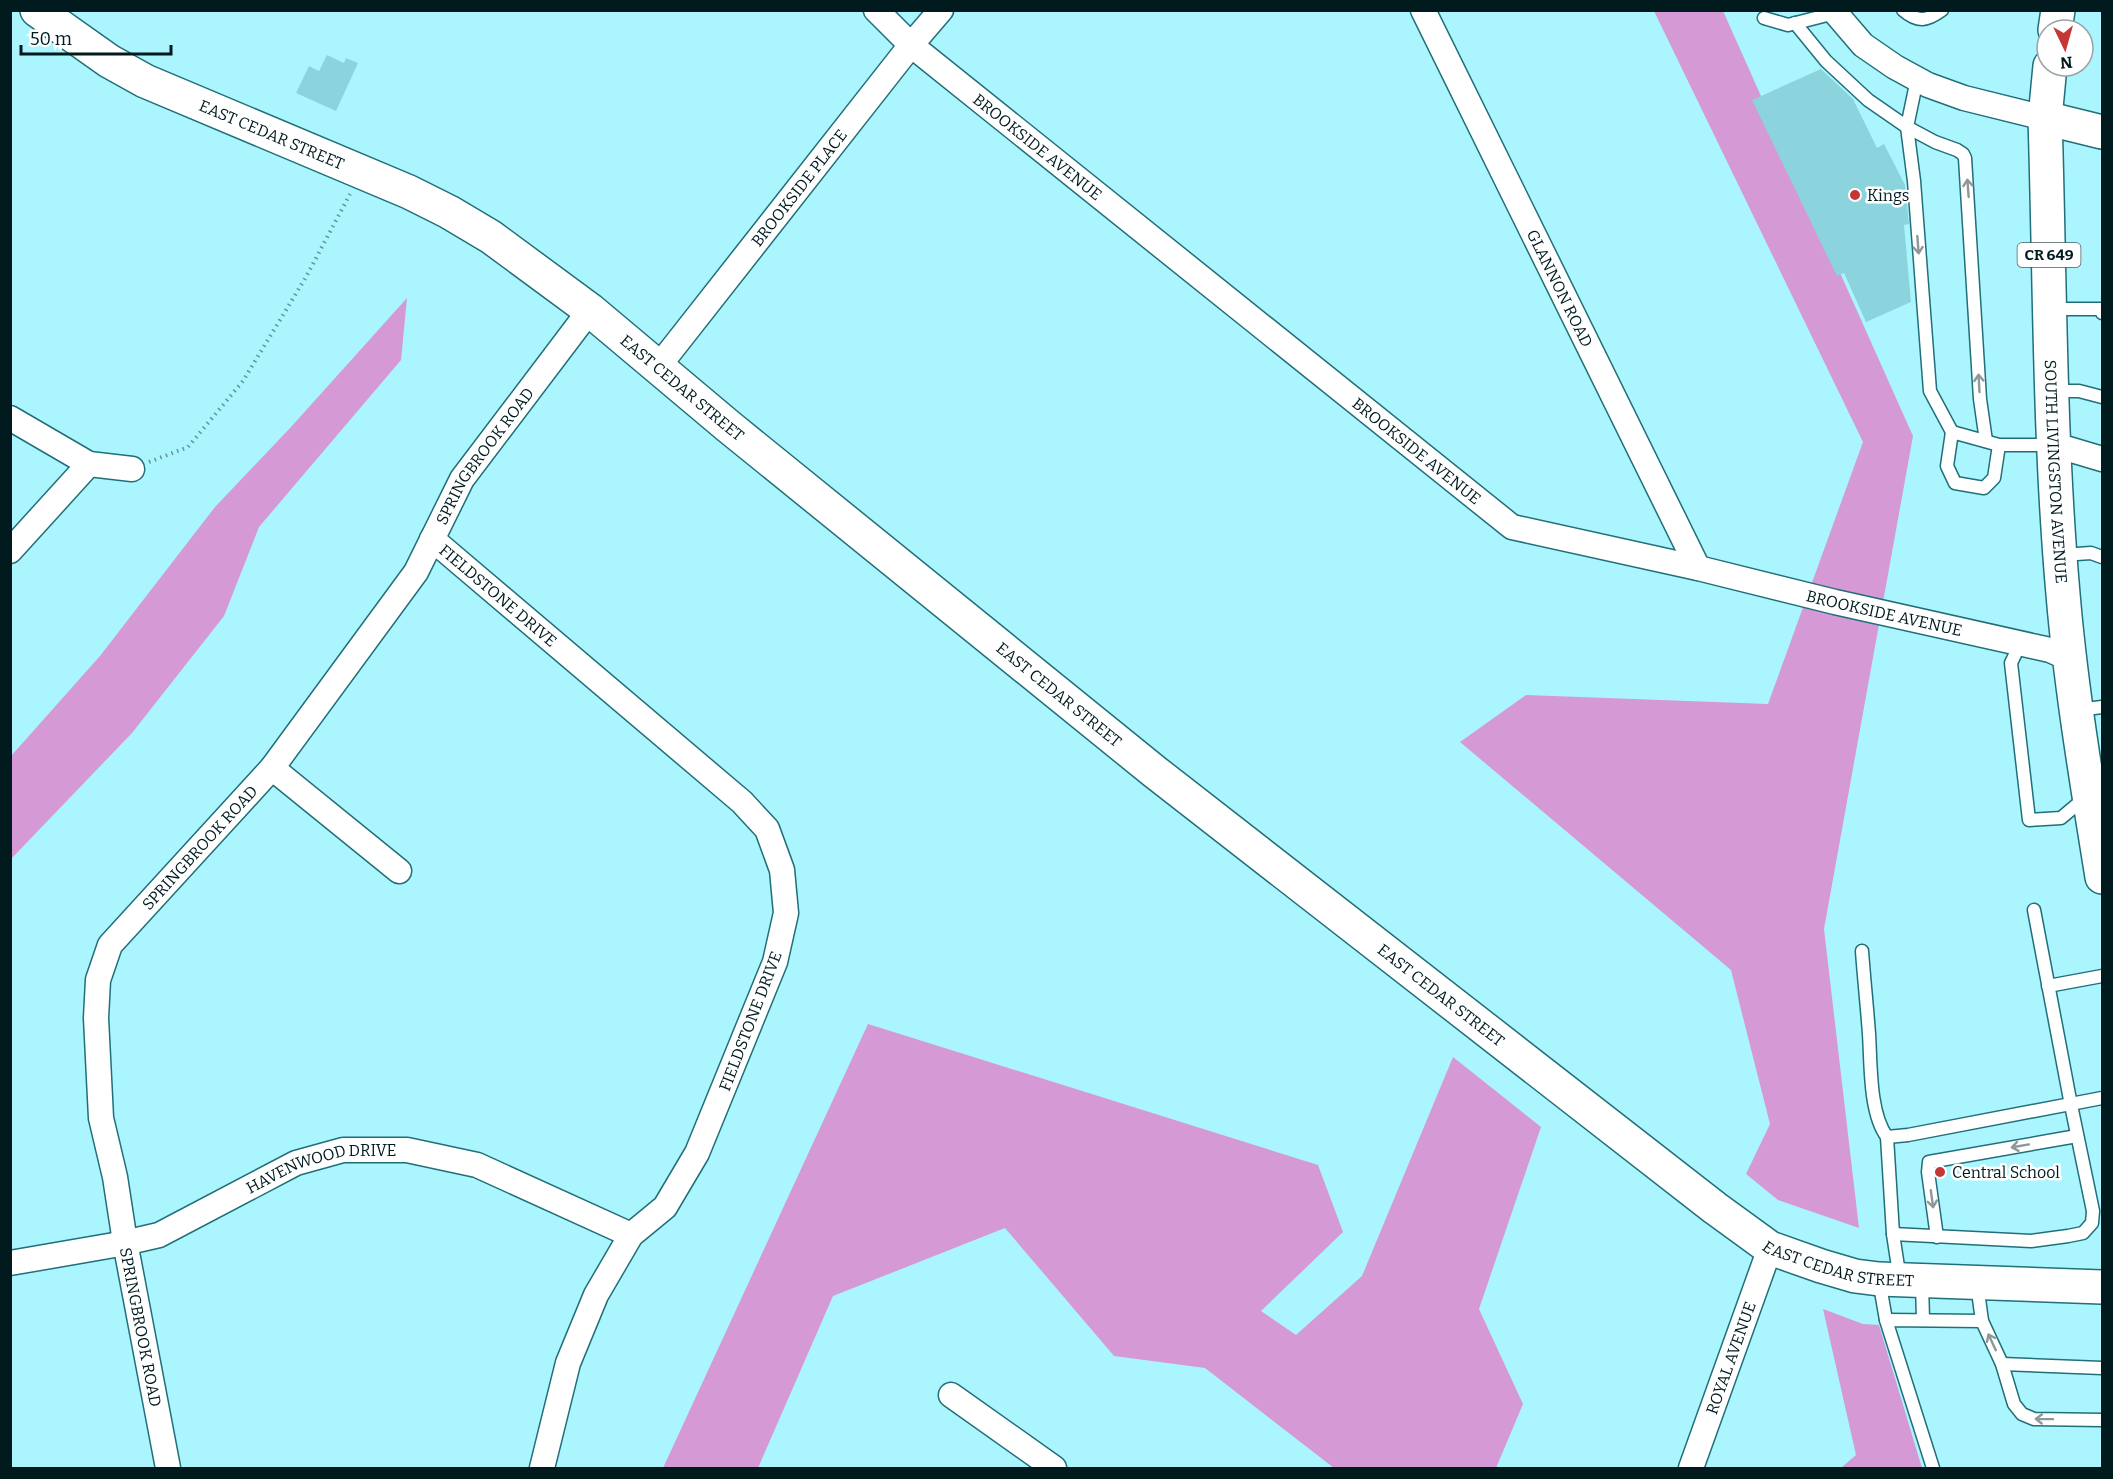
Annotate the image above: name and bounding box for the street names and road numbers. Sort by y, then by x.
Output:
street label: BROOKSIDE AVENUE [969,90,1106,204]
street label: EAST CEDAR STREET [196,96,347,174]
street label: BROOKSIDE PLACE [747,126,851,250]
street label: GLANNON ROAD [1523,226,1597,350]
road number: CR 649 [2018,243,2080,267]
street label: EAST CEDAR STREET [616,331,748,445]
street label: SOUTH LIVINGSTON AVENUE [2041,359,2071,584]
street label: SPRINGBROOK ROAD [432,384,538,528]
street label: BROOKSIDE AVENUE [1348,394,1485,508]
street label: FIELDSTONE DRIVE [435,541,561,651]
street label: BROOKSIDE AVENUE [1804,586,1964,640]
street label: EAST CEDAR STREET [993,638,1125,751]
street label: SPRINGBROOK ROAD [138,782,261,914]
street label: EAST CEDAR STREET [1374,940,1508,1050]
street label: FIELDSTONE DRIVE [715,949,786,1094]
street label: HAVENWOOD DRIVE [243,1141,396,1197]
street label: EAST CEDAR STREET [1759,1237,1914,1290]
street label: SPRINGBROOK ROAD [116,1246,165,1408]
street label: ROYAL AVENUE [1702,1299,1760,1417]

